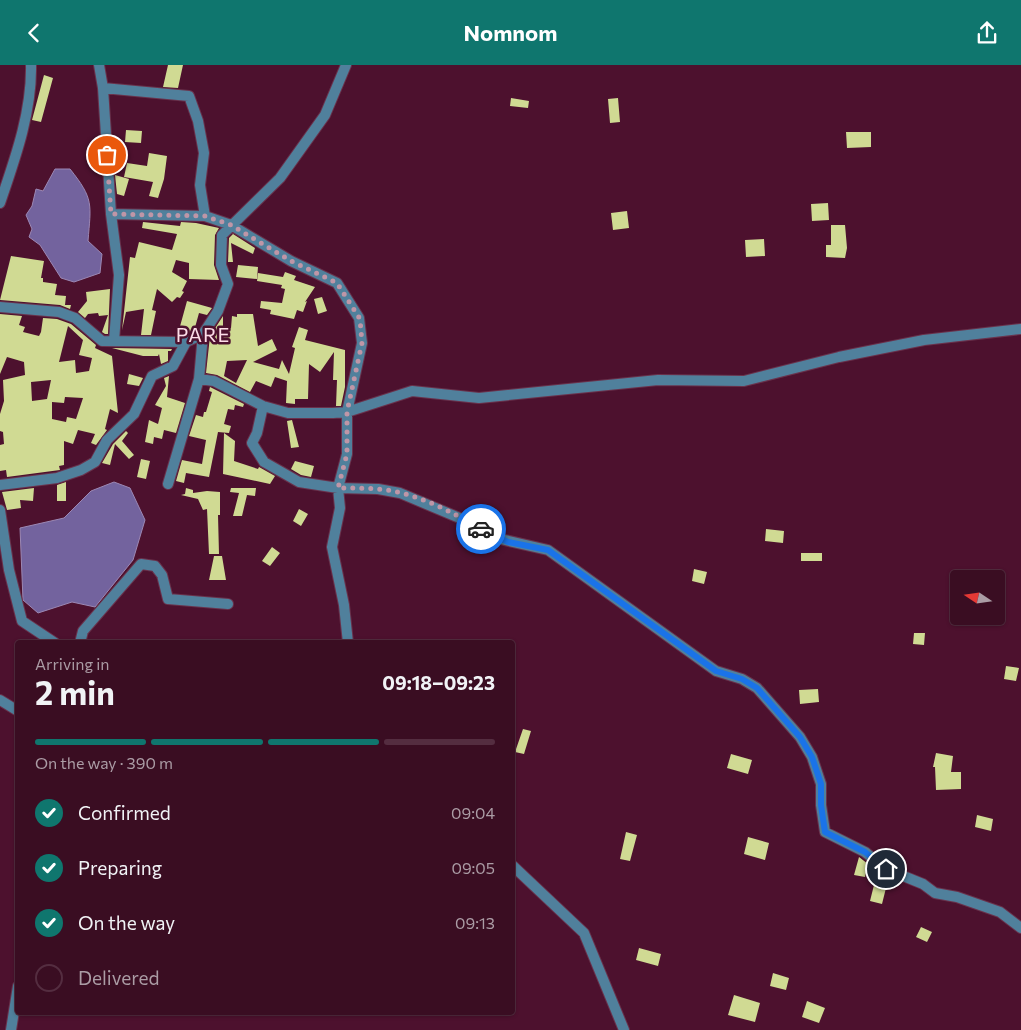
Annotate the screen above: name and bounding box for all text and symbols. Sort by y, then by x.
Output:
icon: back [20,19,48,47]
text: Nomnom [464,19,557,46]
icon: share [973,19,1001,47]
pin [86,134,128,176]
icon: bag [93,141,121,169]
district label: PARE [176,322,230,346]
courier [456,504,506,554]
icon: car [467,515,495,543]
north arrow [950,570,1005,625]
map controls [950,570,1005,625]
text: Arriving in [35,654,109,673]
text: 09:18–09:23 [382,671,495,694]
text: 2 min [35,672,115,712]
text: On the way · 390 m [35,753,173,772]
icon: check [35,799,63,827]
text: Confirmed [78,801,171,824]
text: 09:04 [451,803,495,822]
pin [865,848,907,890]
icon: check [35,854,63,882]
icon: home [872,855,900,883]
text: Preparing [78,856,162,879]
text: 09:05 [451,858,495,877]
icon: check [35,909,63,937]
text: On the way [78,911,175,934]
text: 09:13 [455,913,495,932]
text: Delivered [78,966,159,989]

